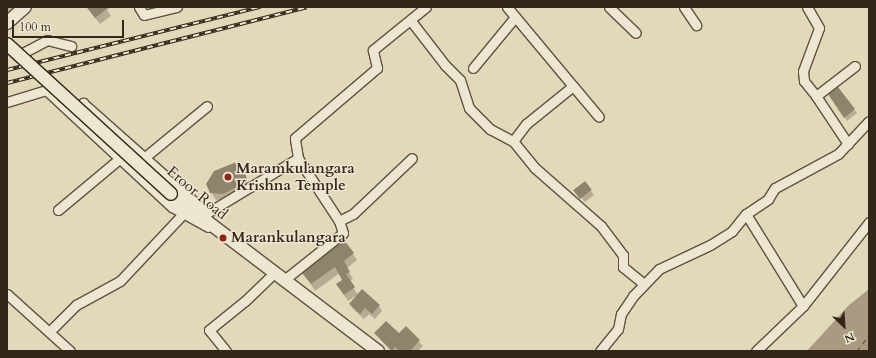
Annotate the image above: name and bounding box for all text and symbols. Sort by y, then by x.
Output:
scale bar [14,12,126,38]
text: 100 m [19,19,51,35]
place label: Maramkulangara Krishna Temple [236,159,355,194]
street label: Eroor Road [163,163,231,223]
marker: Maramkulangara Krishna Temple [223,172,233,182]
place label: Marankulangara [231,229,346,247]
marker: Marankulangara [218,233,228,243]
north arrow [824,306,864,346]
text: N [842,329,857,346]

